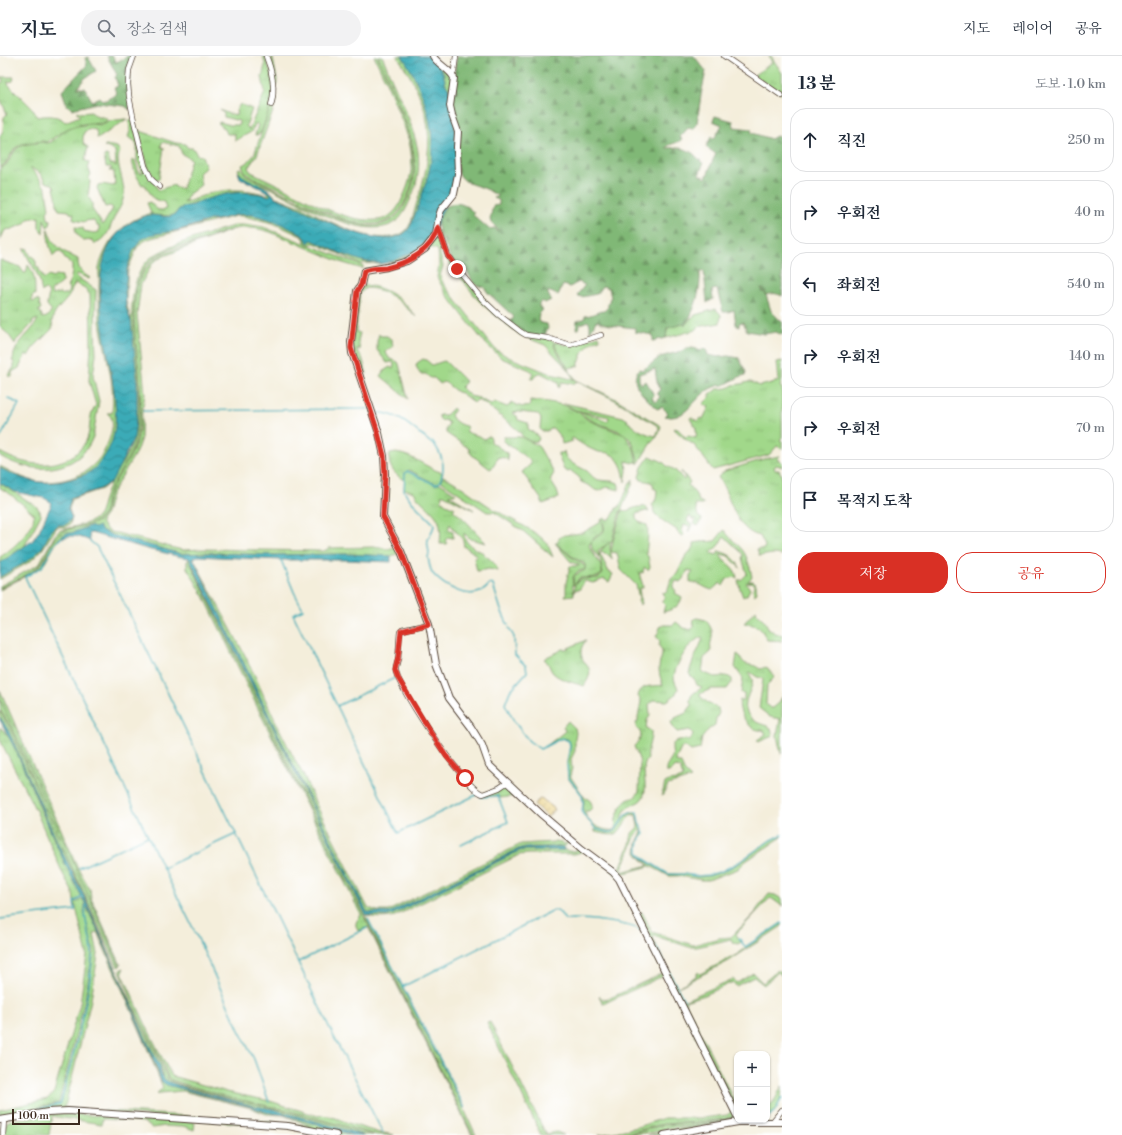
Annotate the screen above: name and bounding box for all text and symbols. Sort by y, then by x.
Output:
search box [81,10,361,46]
icon: search [95,17,117,39]
text: 지도 [20,18,57,42]
text: 장소 검색 [127,20,188,39]
text: 지도 [963,20,990,38]
text: 레이어 [1012,20,1053,38]
text: 공유 [1075,20,1102,38]
text: 13 분 [798,73,836,95]
text: 도보 · 1.0 km [1035,76,1106,92]
icon: ahead [799,129,821,151]
text: 직진 [837,132,866,151]
text: 250 m [1068,132,1105,148]
icon: right [799,201,821,223]
text: 우회전 [837,204,880,223]
text: 40 m [1075,204,1105,220]
route end [448,260,466,278]
icon: left [799,273,821,295]
text: 좌회전 [837,276,880,295]
text: 540 m [1067,276,1105,292]
icon: right [799,345,821,367]
text: 우회전 [837,348,880,367]
text: 140 m [1069,348,1105,364]
icon: right [799,417,821,439]
text: 우회전 [837,420,880,439]
text: 70 m [1076,420,1105,436]
icon: arrive [799,489,821,511]
text: 목적지 도착 [837,492,912,511]
button: 저장 [798,552,948,593]
button: 공유 [956,552,1106,593]
route start [456,769,474,787]
map controls [734,1051,770,1123]
button: + [734,1051,770,1087]
button: − [734,1087,770,1123]
scale bar [12,1107,80,1126]
text: 100 m [18,1109,49,1123]

